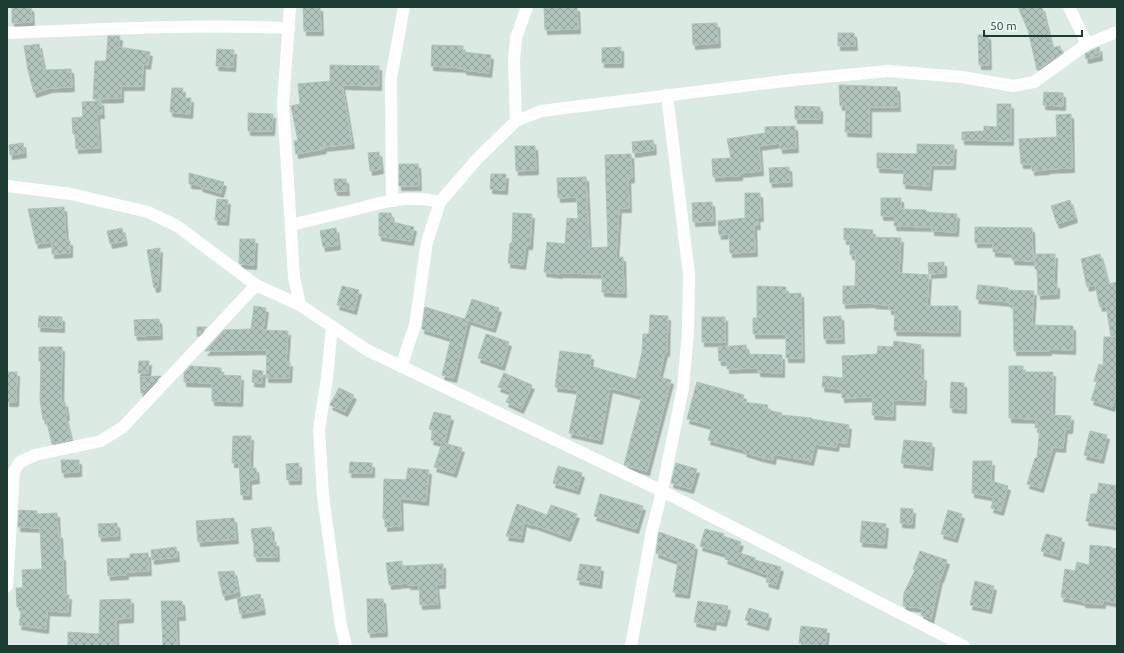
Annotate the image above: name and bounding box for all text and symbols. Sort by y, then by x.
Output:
scale bar [984,12,1082,38]
text: 50 m [990,19,1017,32]

